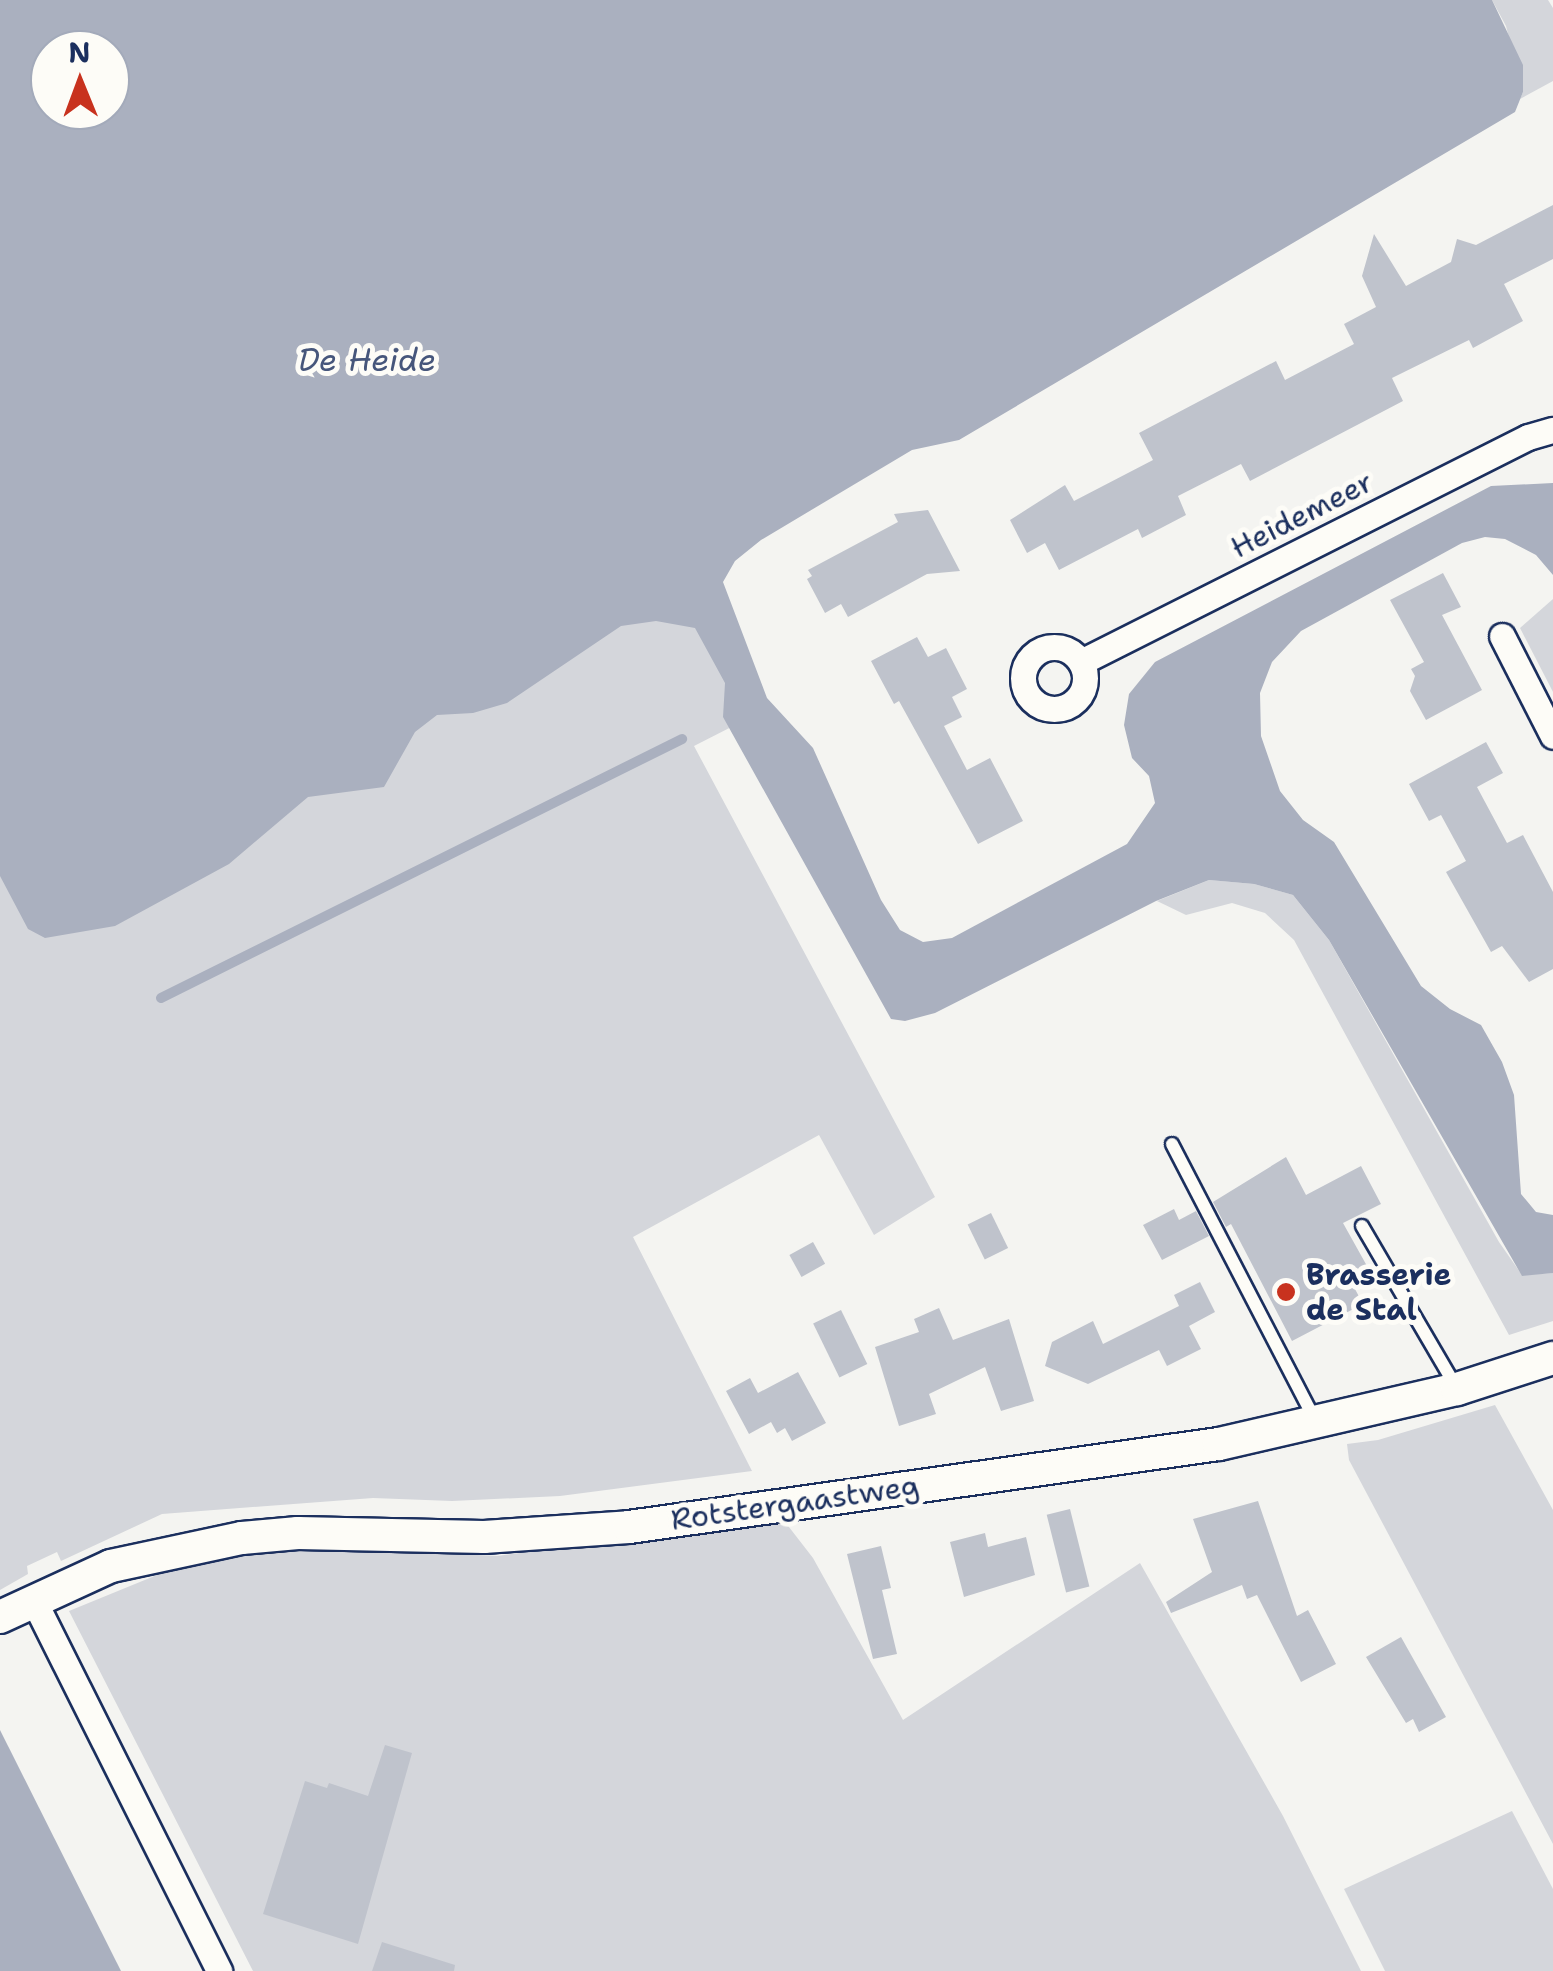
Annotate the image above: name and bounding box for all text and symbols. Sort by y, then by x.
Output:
north arrow [30,30,130,130]
text: N [68,33,91,71]
water label: De Heide [298,341,436,379]
street label: Heidemeer [1225,464,1379,566]
place label: Brasserie de Stal [1306,1257,1452,1328]
marker: Brasserie de Stal [1275,1281,1297,1303]
street label: Rotstergaastweg [669,1468,921,1538]

